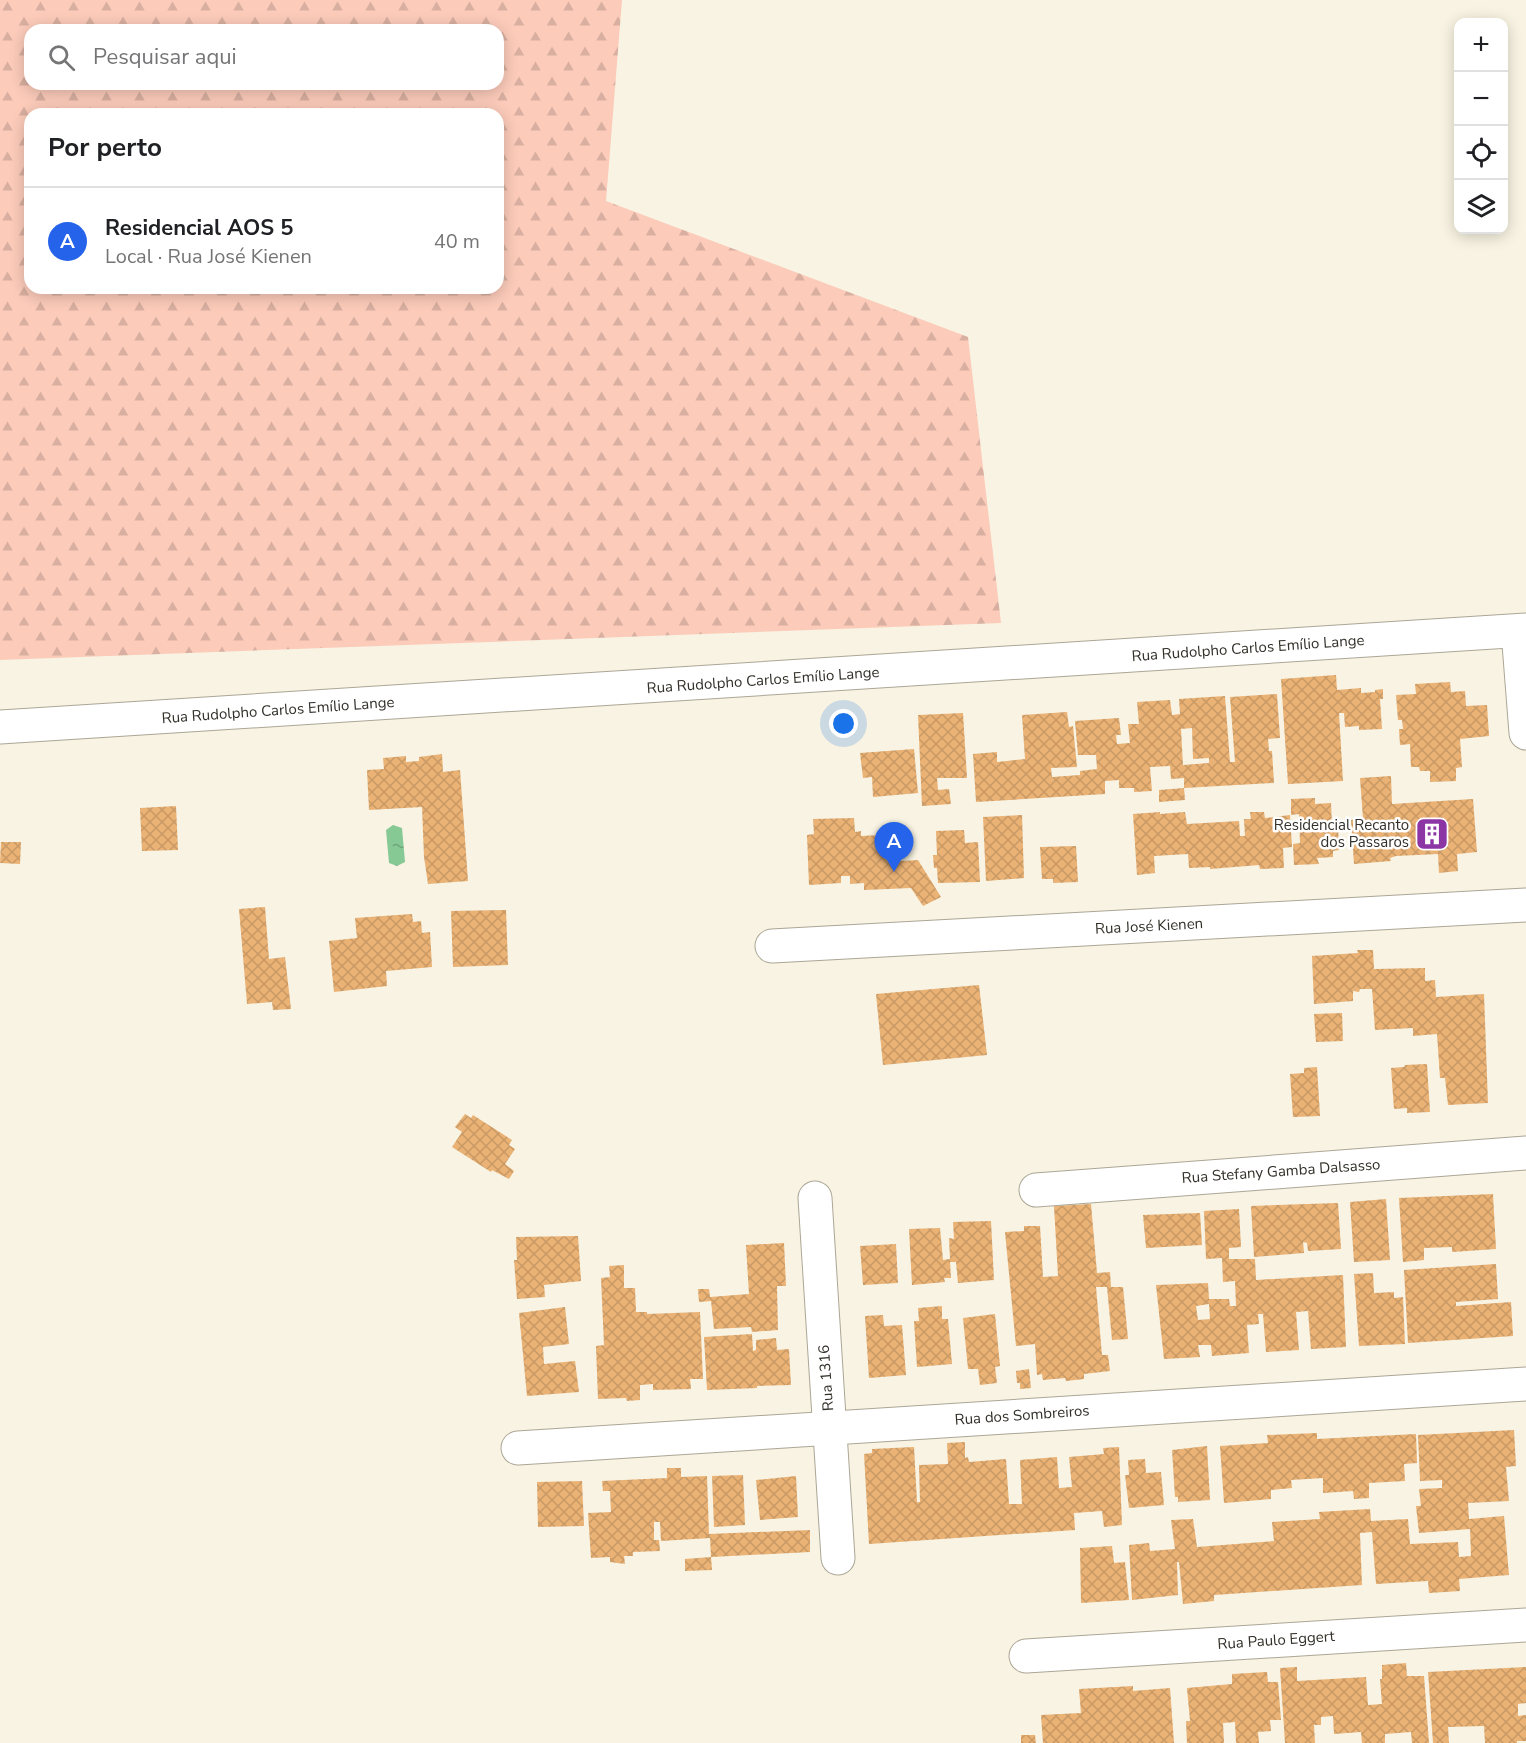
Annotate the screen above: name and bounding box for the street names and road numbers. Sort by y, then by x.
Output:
street label: Rua Rudolpho Carlos Emílio Lange [1131,630,1365,666]
street label: Rua Rudolpho Carlos Emílio Lange [646,662,880,698]
street label: Rua Rudolpho Carlos Emílio Lange [161,692,395,728]
street label: Rua José Kienen [1094,913,1204,939]
street label: Rua Stefany Gamba Dalsasso [1181,1154,1381,1188]
street label: Rua 1316 [814,1344,838,1412]
street label: Rua dos Sombreiros [954,1400,1090,1430]
street label: Rua Paulo Eggert [1217,1626,1336,1654]

